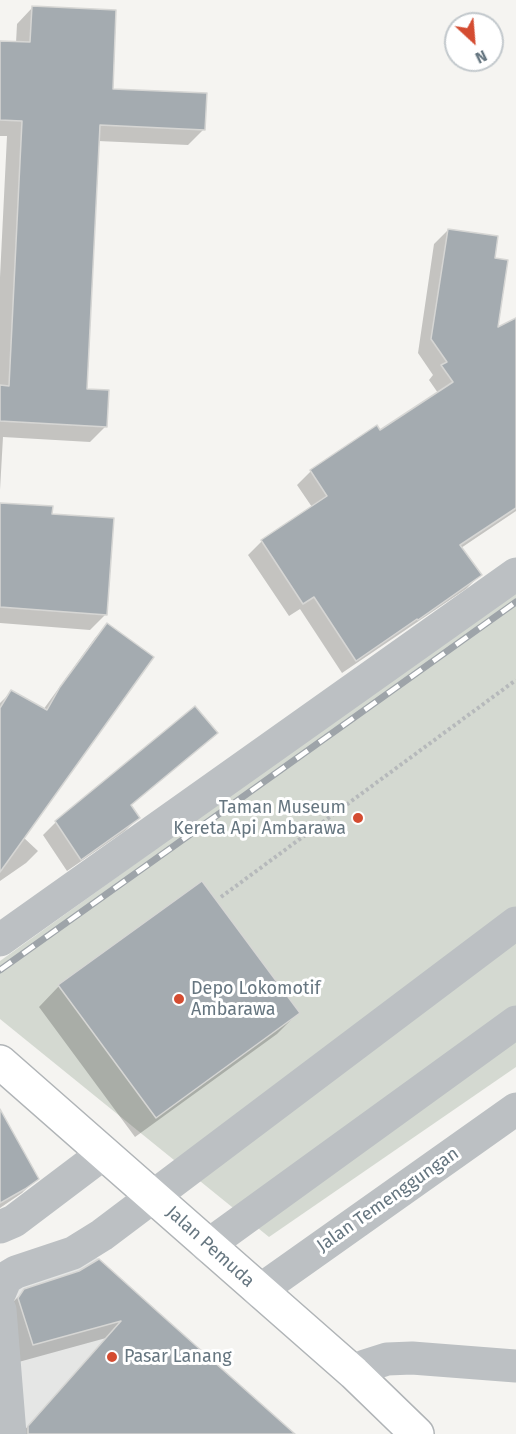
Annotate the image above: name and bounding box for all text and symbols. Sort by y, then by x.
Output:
north arrow [444,12,504,72]
text: N [472,46,490,68]
place label: Taman Museum Kereta Api Ambarawa [173,797,346,840]
marker: Taman Museum Kereta Api Ambarawa [351,811,365,825]
place label: Depo Lokomotif Ambarawa [191,978,321,1020]
marker: Depo Lokomotif Ambarawa [172,992,186,1006]
street label: Jalan Temenggungan [313,1143,463,1257]
street label: Jalan Pemuda [161,1202,259,1292]
place label: Pasar Lanang [124,1346,232,1368]
marker: Pasar Lanang [105,1350,119,1364]

